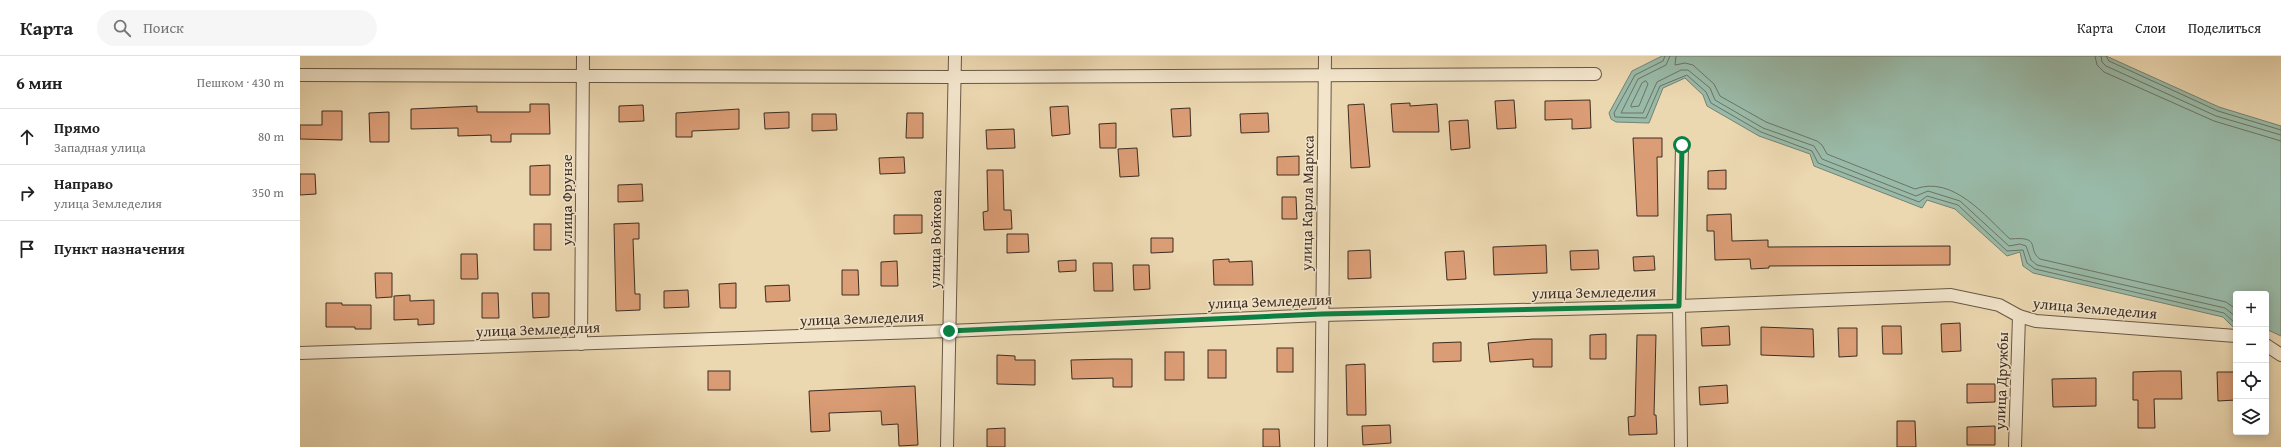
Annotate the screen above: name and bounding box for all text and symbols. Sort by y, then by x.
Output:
search box [97,10,377,46]
text: Карта [20,14,73,42]
icon: search [111,17,133,39]
text: Поиск [143,17,184,38]
text: Карта [2077,18,2113,38]
text: Слои [2135,18,2166,38]
text: Поделиться [2188,18,2261,38]
text: 6 мин [16,70,62,95]
text: Пешком · 430 m [197,73,284,92]
text: Прямо [54,117,100,138]
icon: ahead [16,126,38,148]
text: 80 m [258,127,284,146]
street label: улица Карла Маркса [1295,134,1319,272]
route start [1673,136,1691,154]
text: Западная улица [54,138,146,157]
street label: улица Фрунзе [556,154,577,247]
text: Направо [54,173,113,194]
icon: right [16,182,38,204]
text: 350 m [252,183,284,202]
street label: улица Войкова [924,189,946,290]
text: улица Земледелия [54,194,162,213]
icon: arrive [16,238,38,260]
text: Пункт назначения [54,238,185,259]
street label: улица Земледелия [1531,280,1657,304]
street label: улица Земледелия [1206,288,1333,314]
map controls [2233,291,2269,435]
button: + [2233,291,2269,327]
street label: улица Земледелия [2031,292,2158,324]
street label: улица Земледелия [798,305,925,331]
street label: улица Земледелия [474,316,601,342]
route end [940,322,958,340]
button: − [2233,327,2269,363]
street label: улица Дружбы [1989,331,2013,431]
button: locate [2233,363,2269,399]
button: layers [2233,399,2269,435]

